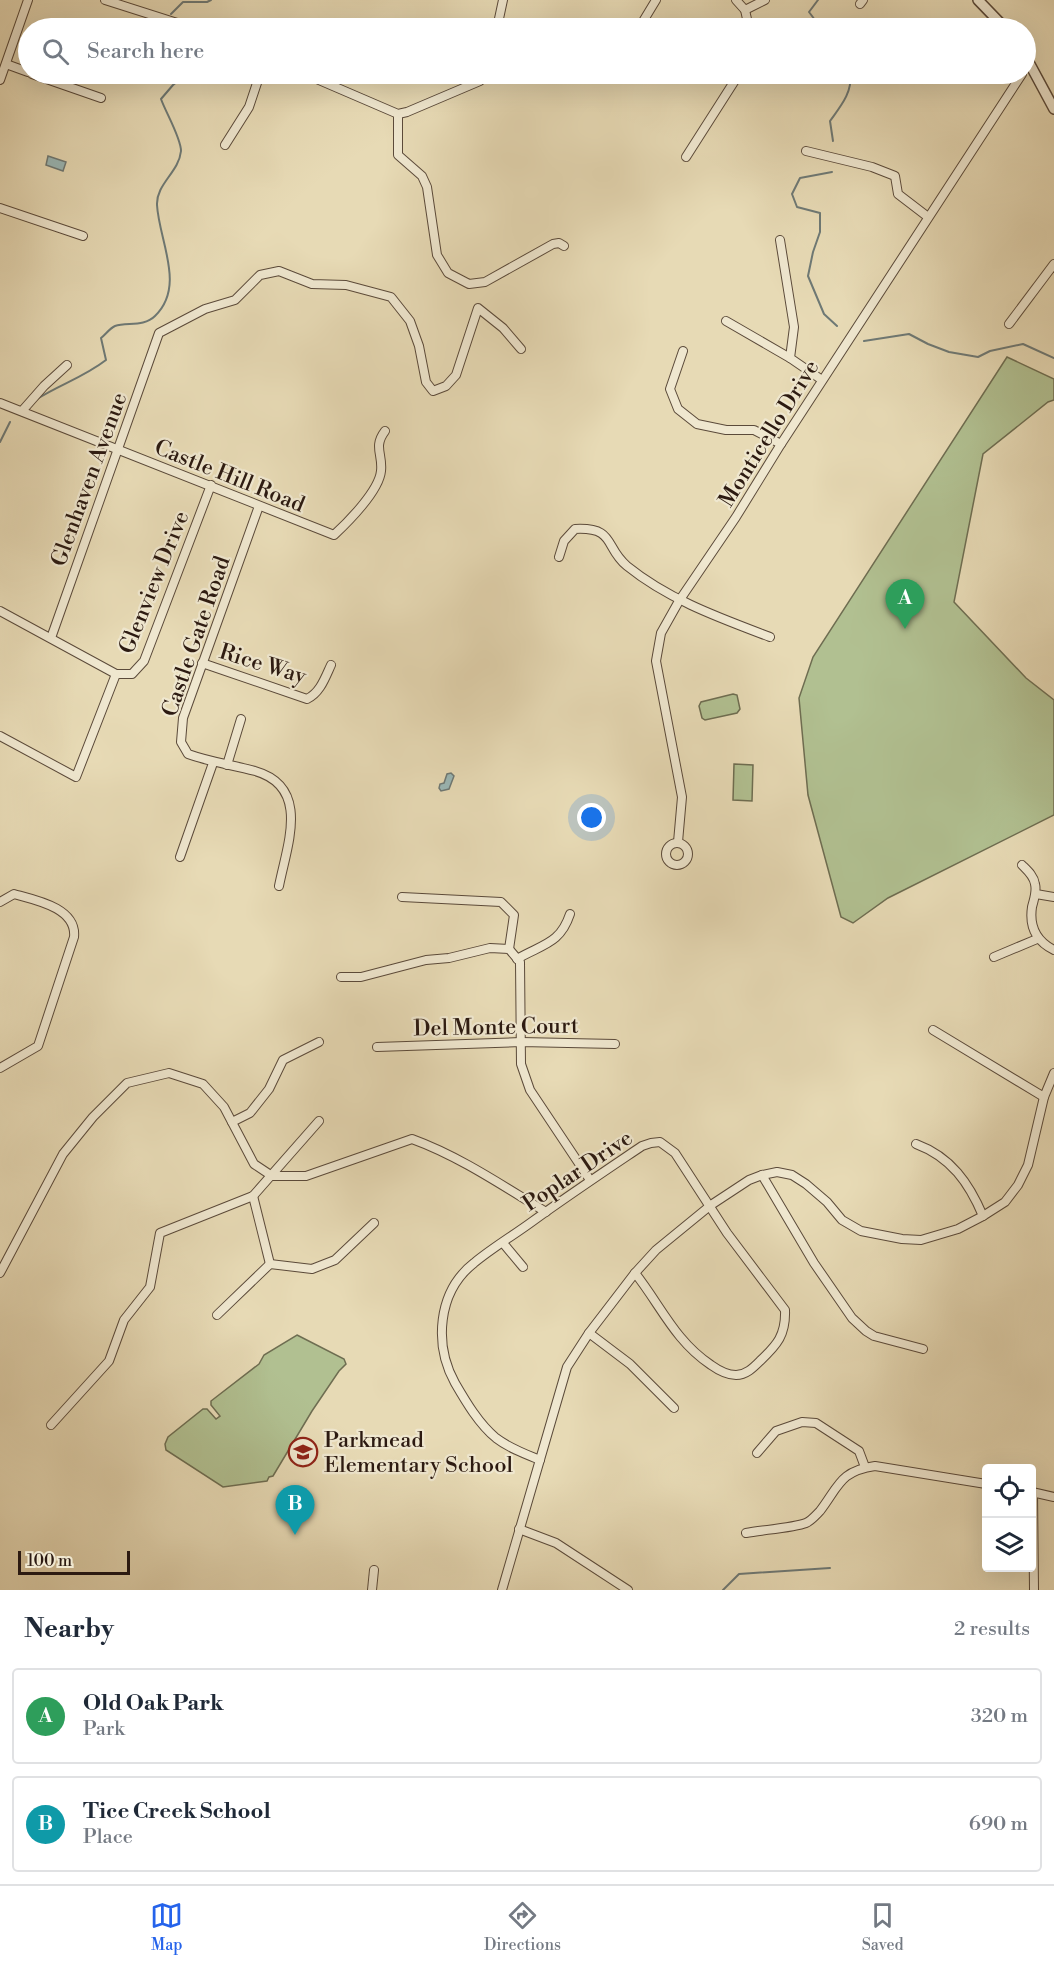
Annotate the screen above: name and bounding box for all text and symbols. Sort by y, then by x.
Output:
search box [18,18,1036,84]
icon: search [39,35,72,68]
text: Search here [87,38,204,65]
street label: Monticello Drive [713,355,825,512]
street label: Glenhaven Avenue [45,389,133,570]
street label: Castle Hill Road [150,434,309,519]
street label: Glenview Drive [113,507,195,658]
street label: Castle Gate Road [156,552,237,720]
pin: A [886,580,924,629]
street label: Rice Way [216,638,310,691]
your location [577,803,606,832]
street label: Del Monte Court [413,1013,579,1042]
street label: Poplar Drive [518,1125,638,1218]
place label: Parkmead Elementary School [324,1427,514,1479]
school or university icon: Parkmead Elementary School [287,1436,319,1468]
map controls [982,1464,1036,1572]
button: locate [982,1464,1036,1518]
pin: B [276,1486,314,1535]
button: layers [982,1518,1036,1572]
scale bar [18,1548,130,1576]
text: 100 m [27,1551,72,1571]
text: Nearby [24,1613,114,1645]
text: 2 results [954,1617,1030,1642]
text: Old Oak Park [83,1690,224,1717]
text: A [38,1704,53,1729]
text: 320 m [971,1704,1028,1729]
text: Park [83,1717,125,1742]
text: Tice Creek School [83,1798,271,1825]
text: B [38,1812,53,1837]
text: 690 m [969,1812,1028,1837]
text: Place [83,1825,133,1850]
tab: Map [150,1899,183,1955]
tab: Directions [484,1899,561,1955]
tab: Saved [862,1899,904,1955]

